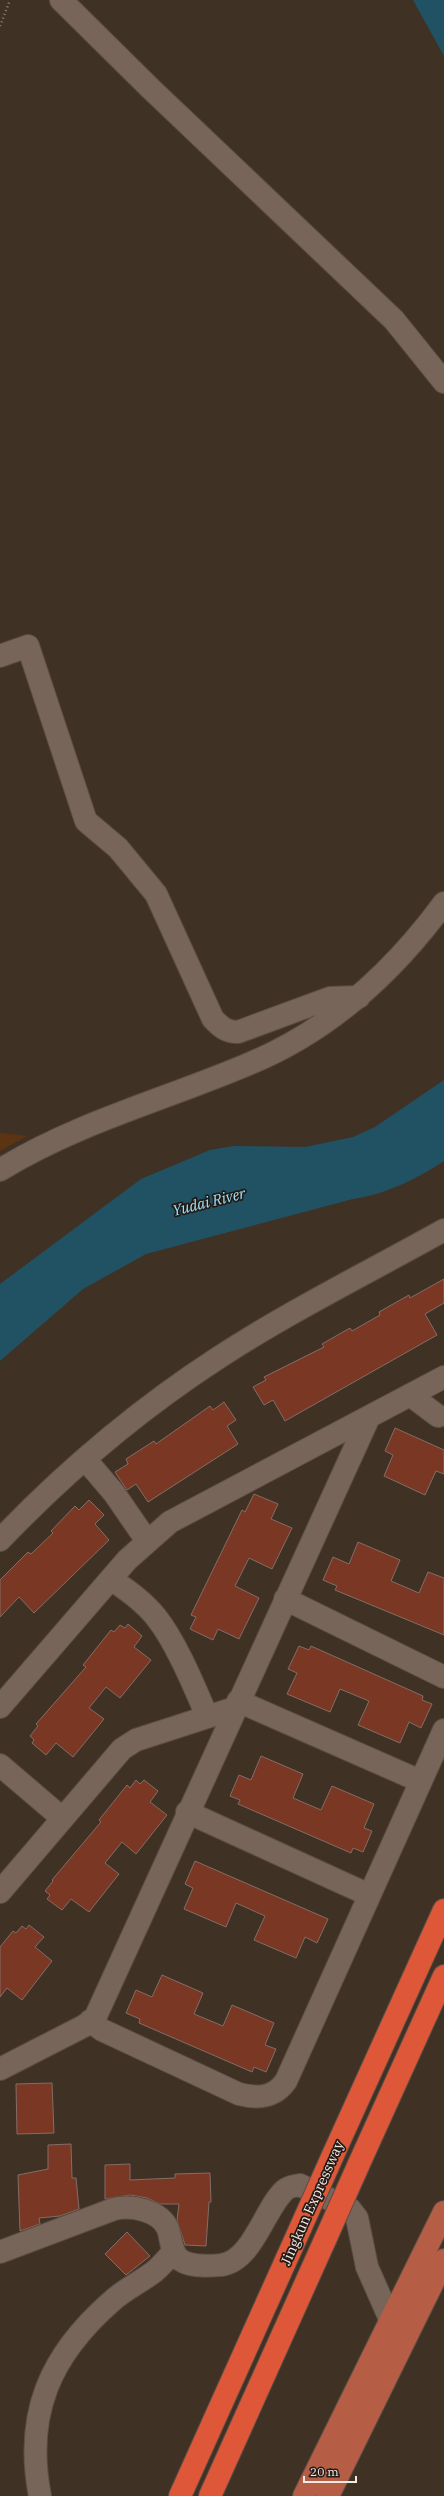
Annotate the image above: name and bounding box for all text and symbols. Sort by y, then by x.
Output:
water label: Yudai River [170,1183,248,1220]
street label: Jingkun Expressway [276,2137,348,2268]
scale bar [304,2458,356,2484]
text: 20 m [310,2464,339,2479]

